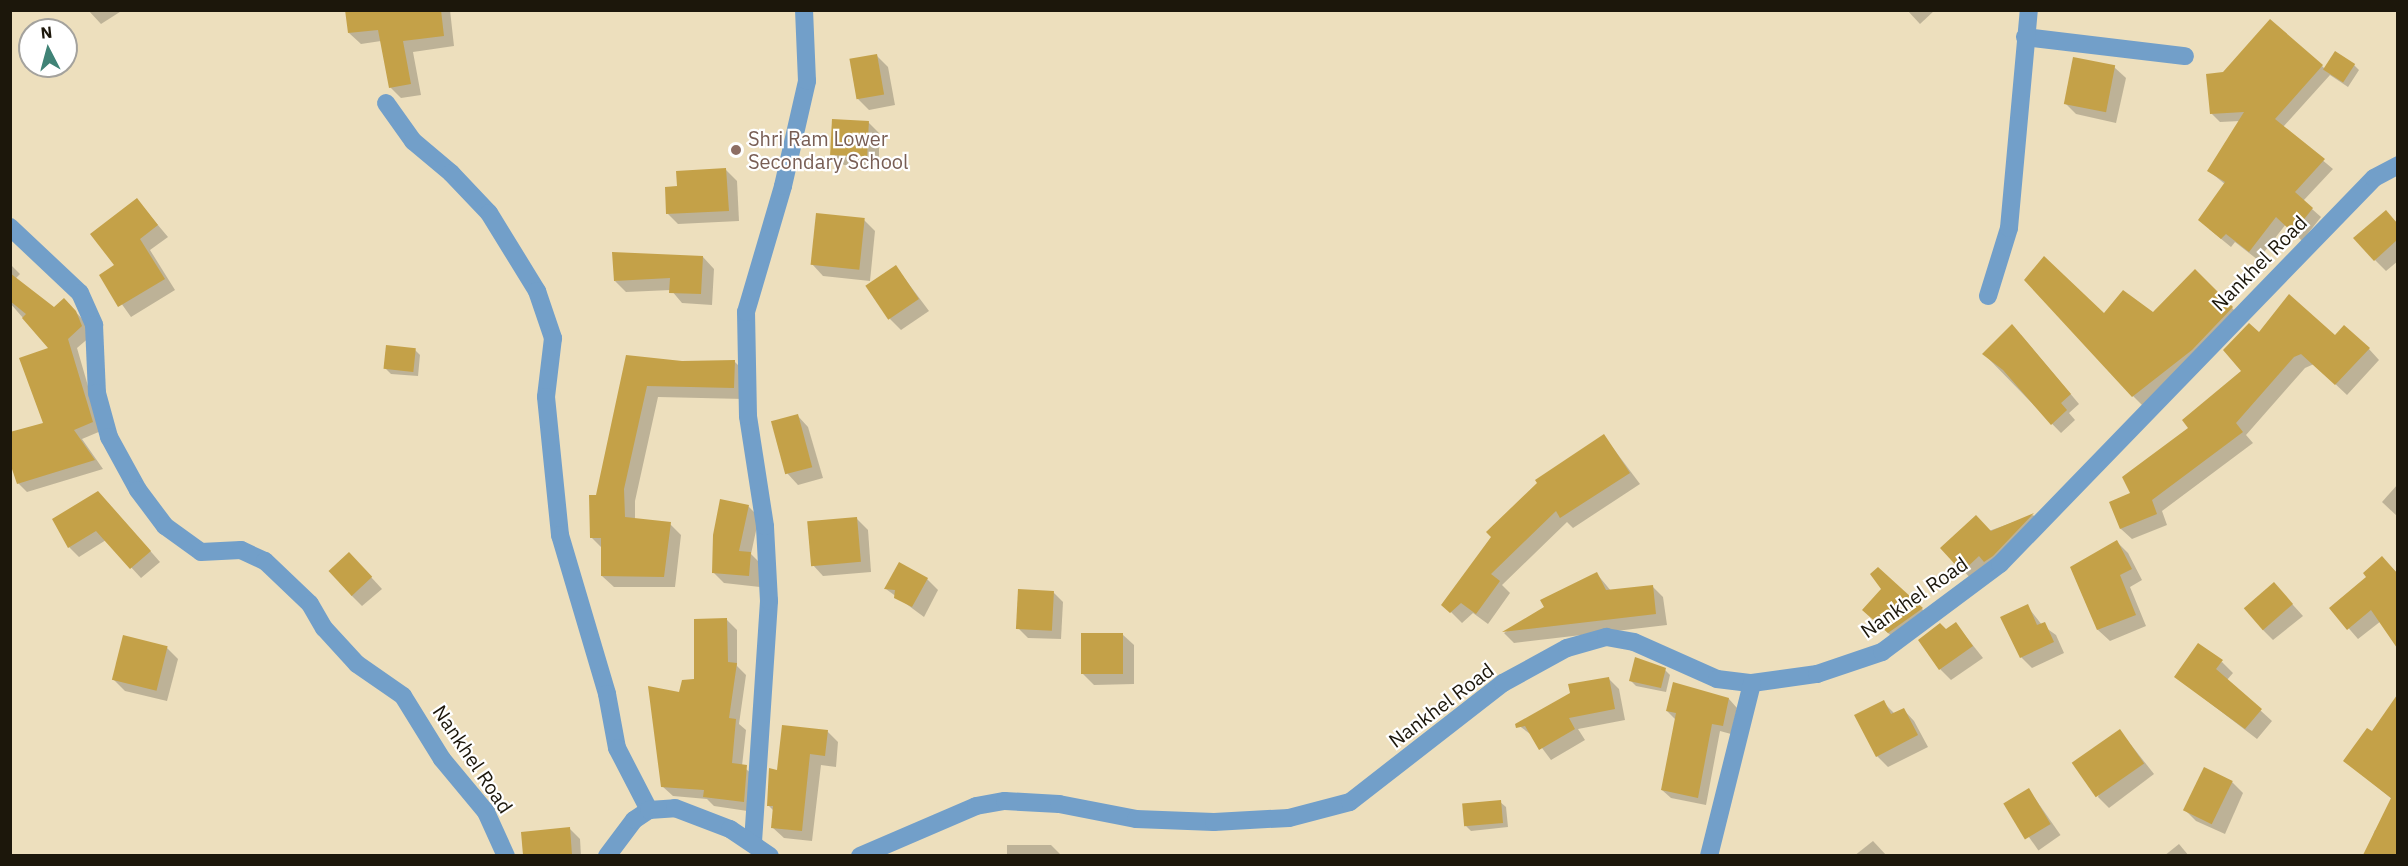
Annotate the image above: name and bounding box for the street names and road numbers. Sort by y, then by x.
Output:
street label: Nankhel Road [2206,210,2312,316]
street label: Nankhel Road [1856,551,1972,643]
street label: Nankhel Road [1384,658,1498,752]
street label: Nankhel Road [428,700,518,818]

